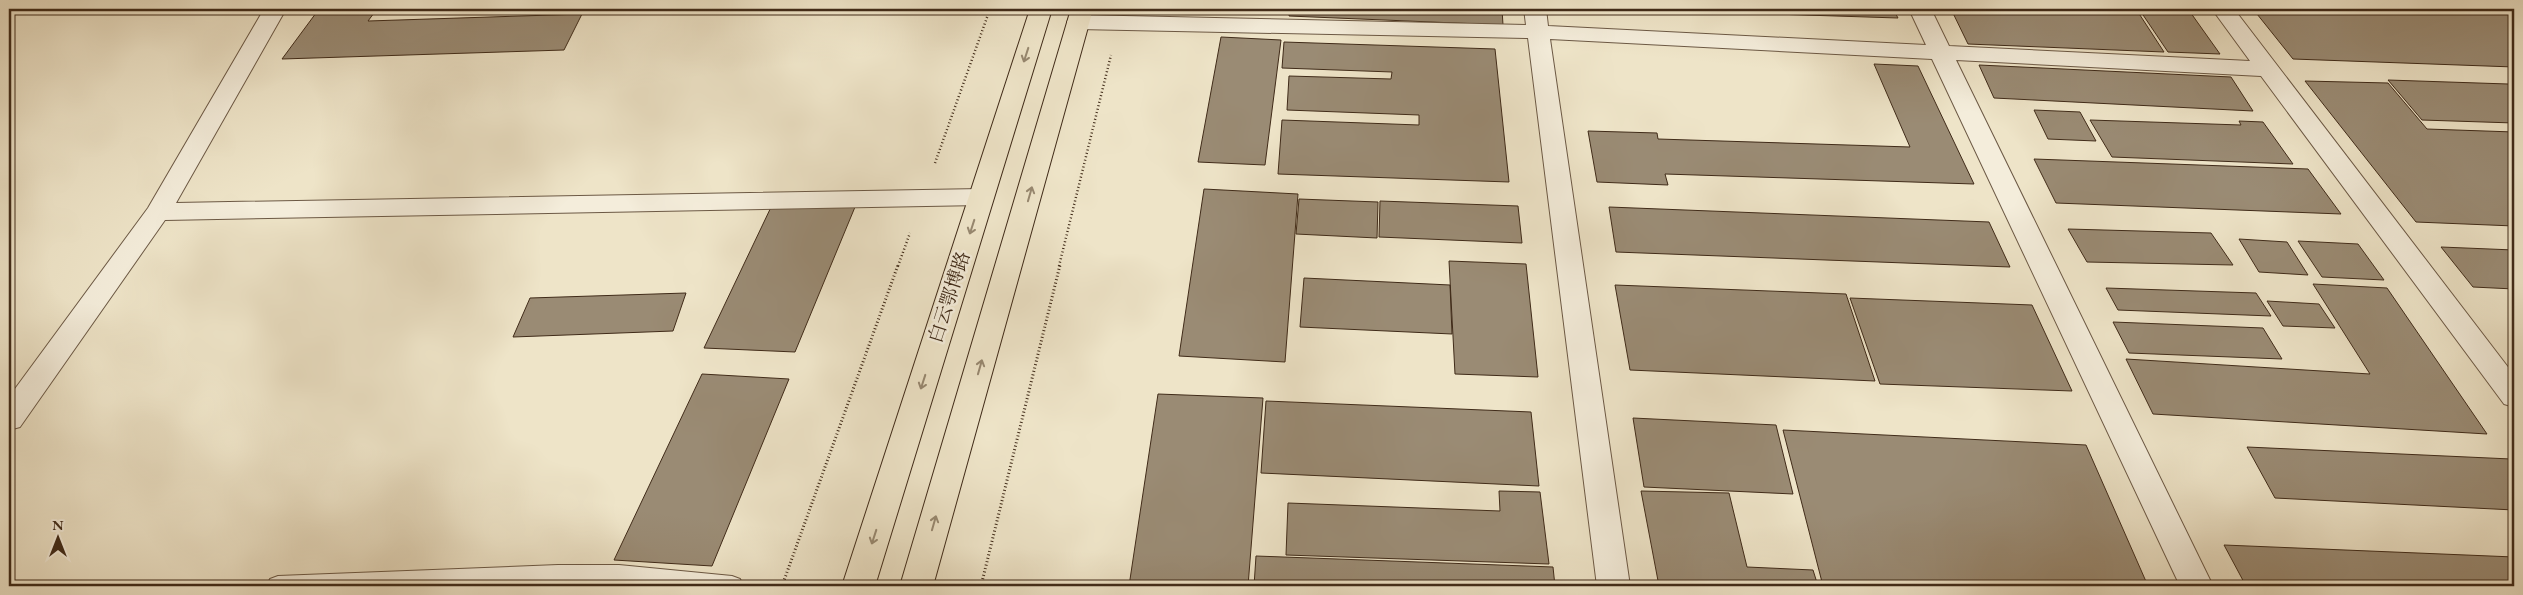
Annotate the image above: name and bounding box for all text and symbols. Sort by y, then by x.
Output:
one-way arrow [1021,47,1031,63]
one-way arrow [1026,186,1035,202]
one-way arrow [966,218,976,234]
street label: 白云鄂博路 [922,248,976,346]
one-way arrow [975,359,985,375]
one-way arrow [917,373,927,389]
north arrow [32,512,82,562]
one-way arrow [930,515,940,531]
text: N [52,516,64,534]
one-way arrow [868,528,878,544]

